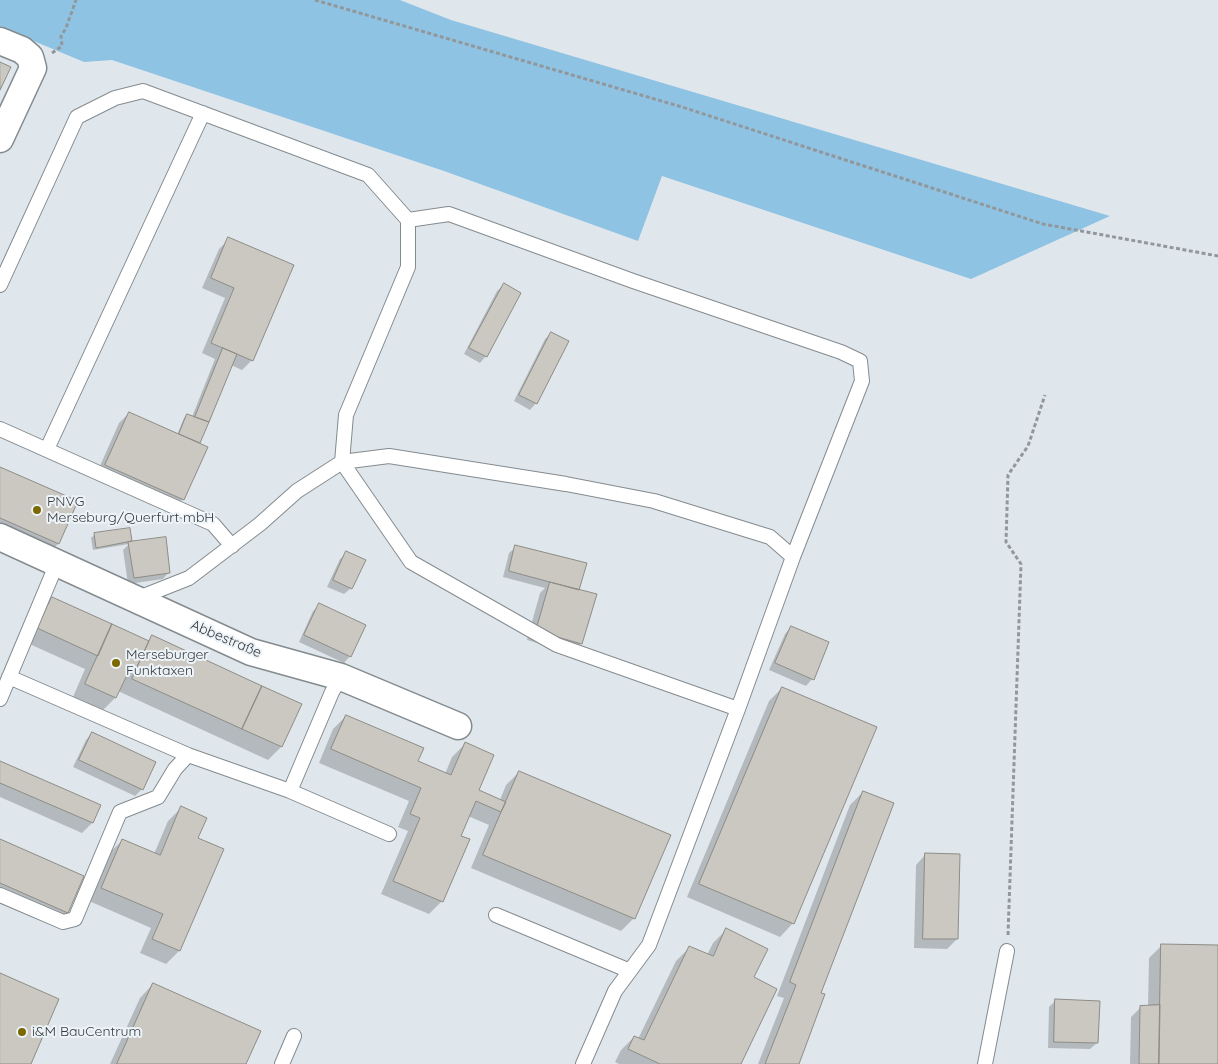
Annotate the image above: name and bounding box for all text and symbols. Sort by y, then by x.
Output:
place label: PNVG Merseburg/Querfurt mbH [47,494,214,526]
marker: PNVG Merseburg/Querfurt mbH [31,504,43,516]
street label: Abbestraße [188,617,264,661]
place label: Merseburger Funktaxen [126,647,209,680]
marker: Merseburger Funktaxen [110,657,122,669]
place label: i&M BauCentrum [32,1024,141,1040]
marker: i&M BauCentrum [16,1026,28,1038]

